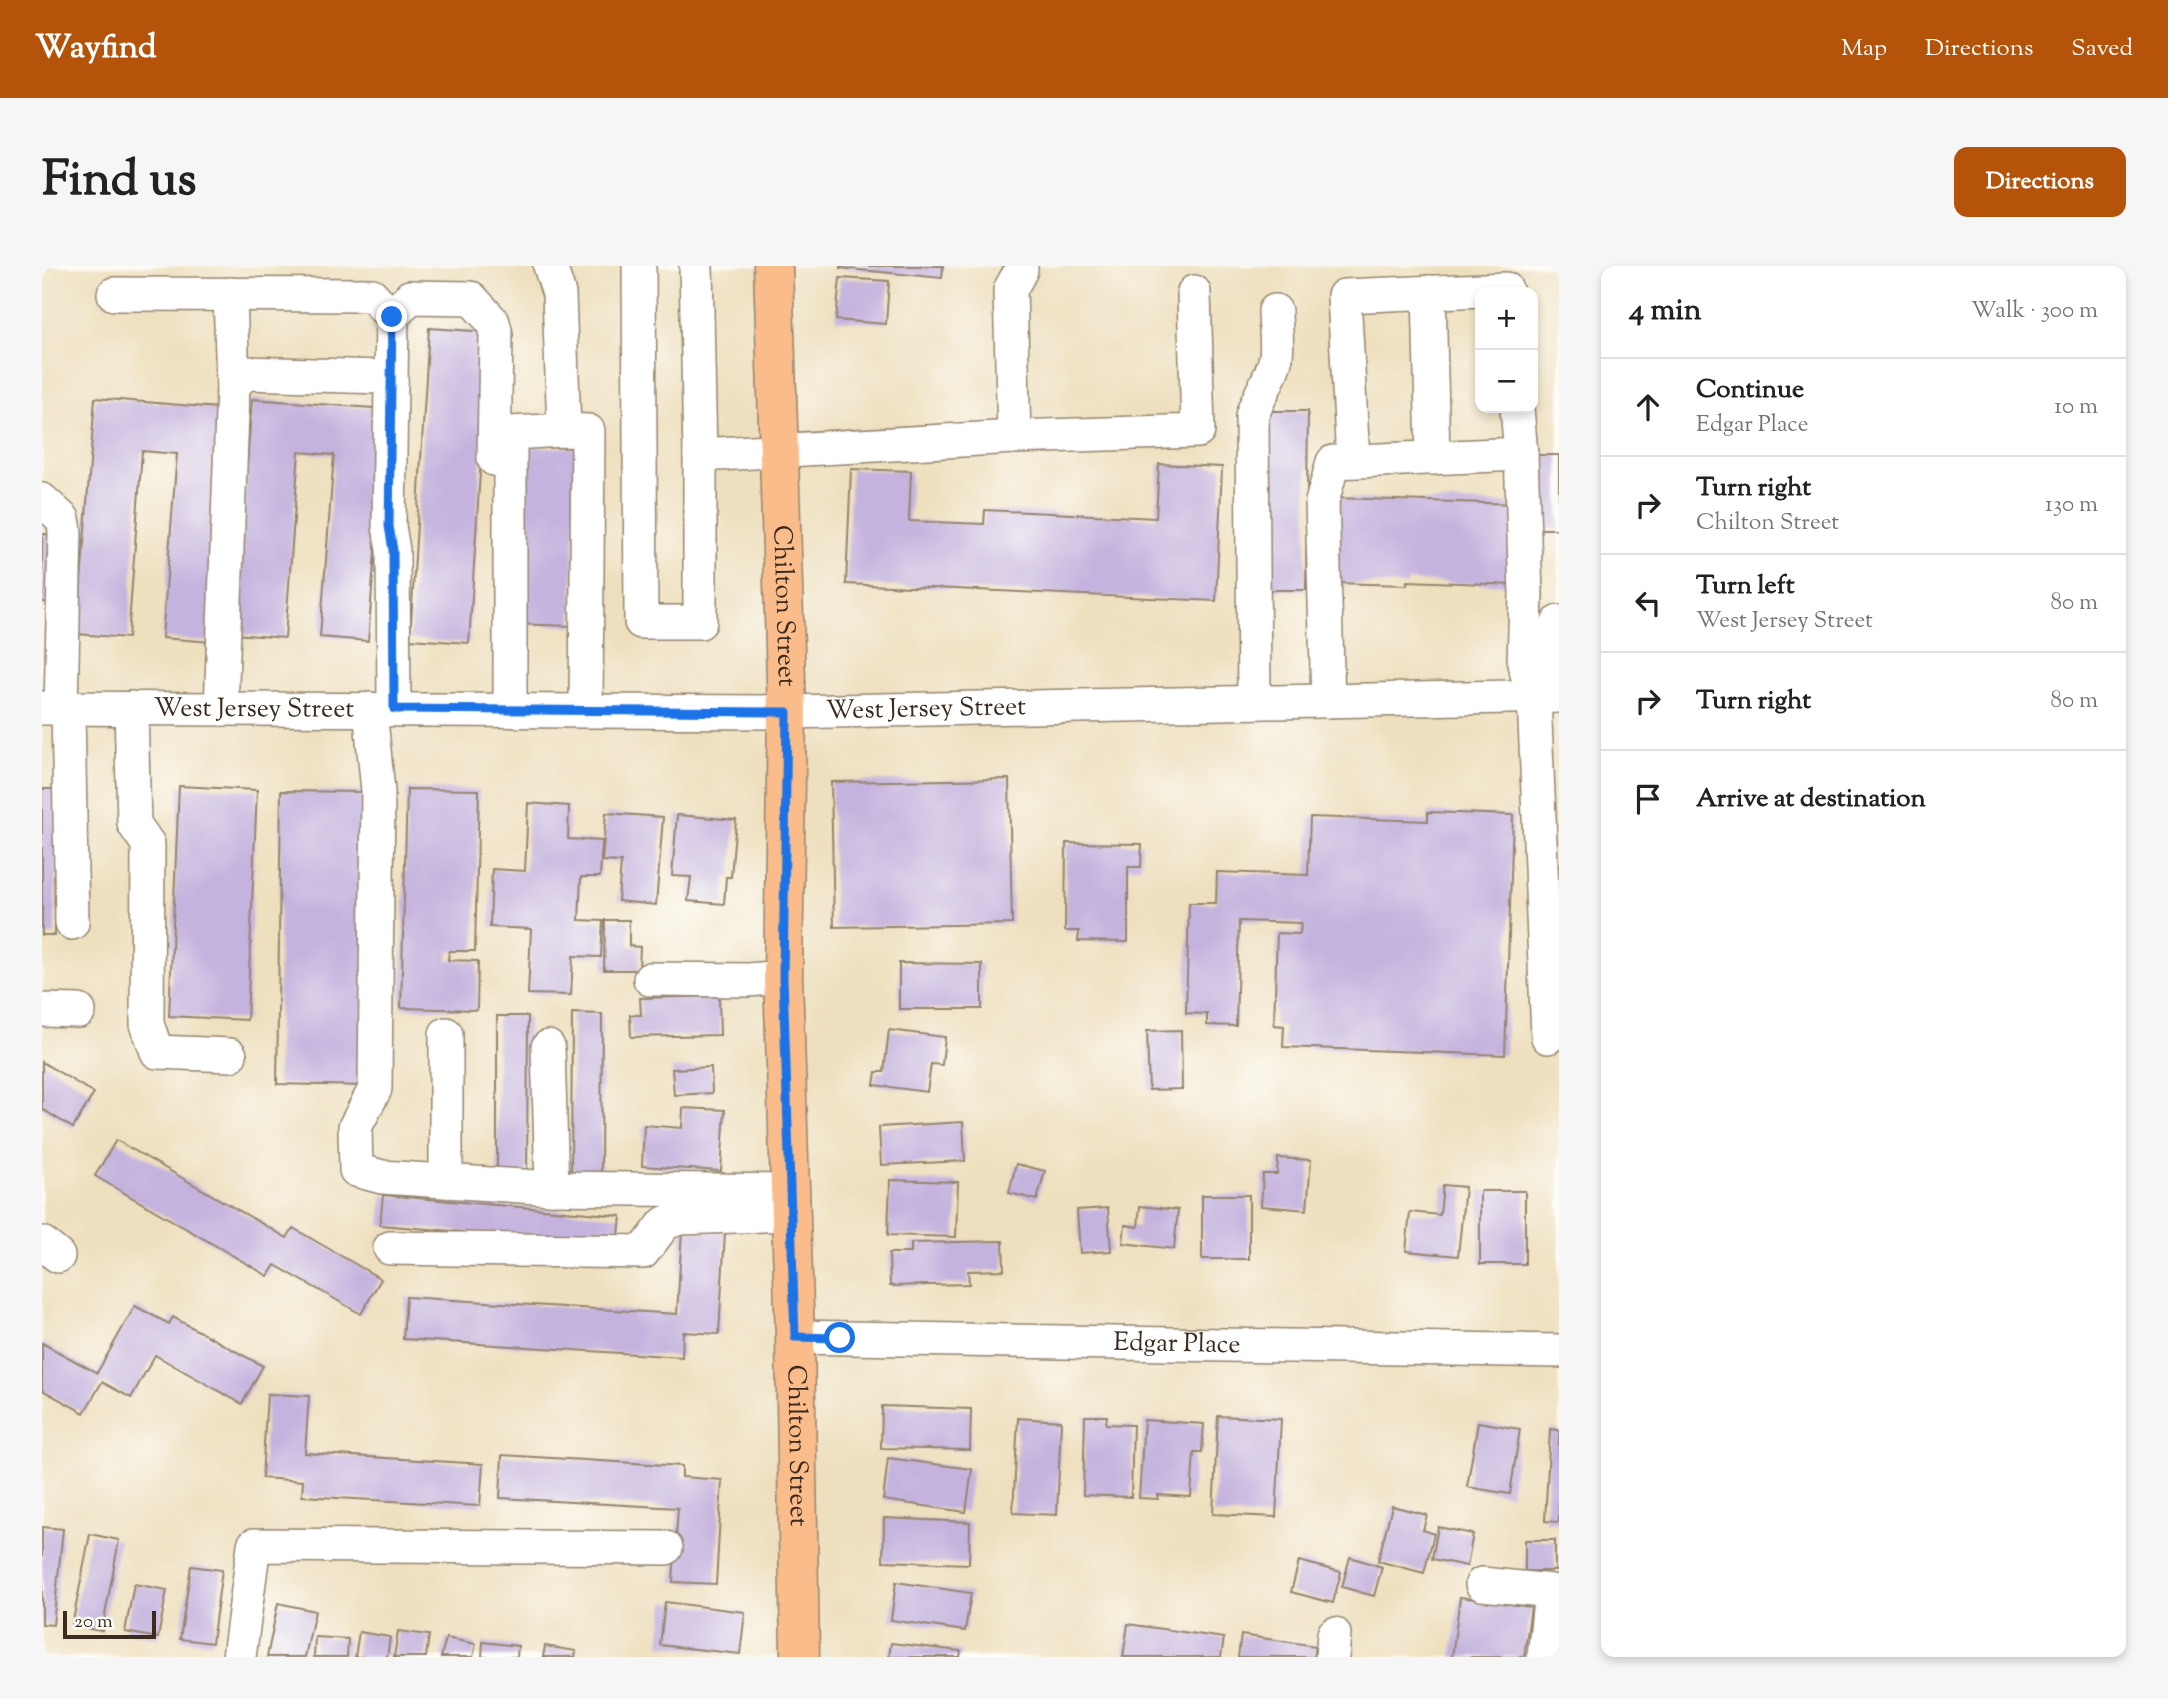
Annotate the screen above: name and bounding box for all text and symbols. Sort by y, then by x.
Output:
text: Wayfind [35,25,157,73]
text: Map [1841,32,1887,66]
text: Directions [1925,32,2033,66]
text: Saved [2071,32,2133,66]
text: Find us [42,147,196,217]
button: Directions [1954,147,2126,217]
map controls [1475,287,1538,413]
button: + [1475,287,1538,350]
text: 4 min [1629,290,1702,333]
text: Walk · 300 m [1971,295,2098,328]
route end [376,301,407,332]
button: − [1475,350,1538,413]
text: Continue [1696,372,1804,409]
icon: ahead [1629,388,1667,426]
text: 10 m [2054,391,2098,424]
text: Edgar Place [1696,409,1808,442]
text: Turn right [1696,470,1811,507]
icon: right [1629,486,1667,524]
text: 130 m [2045,489,2098,522]
text: Chilton Street [1696,507,1839,540]
street label: Chilton Street [763,524,805,687]
text: Turn left [1696,568,1795,605]
icon: left [1629,584,1667,622]
text: 80 m [2050,587,2098,620]
text: West Jersey Street [1696,605,1873,638]
icon: right [1629,682,1667,720]
text: Turn right [1696,683,1811,720]
text: 80 m [2050,685,2098,718]
street label: West Jersey Street [825,689,1027,730]
street label: West Jersey Street [154,690,354,728]
icon: arrive [1629,780,1667,818]
text: Arrive at destination [1696,781,1926,818]
route start [824,1322,855,1353]
street label: Edgar Place [1113,1324,1241,1364]
street label: Chilton Street [777,1364,816,1527]
scale bar [63,1608,156,1640]
text: 20 m [74,1609,113,1636]

